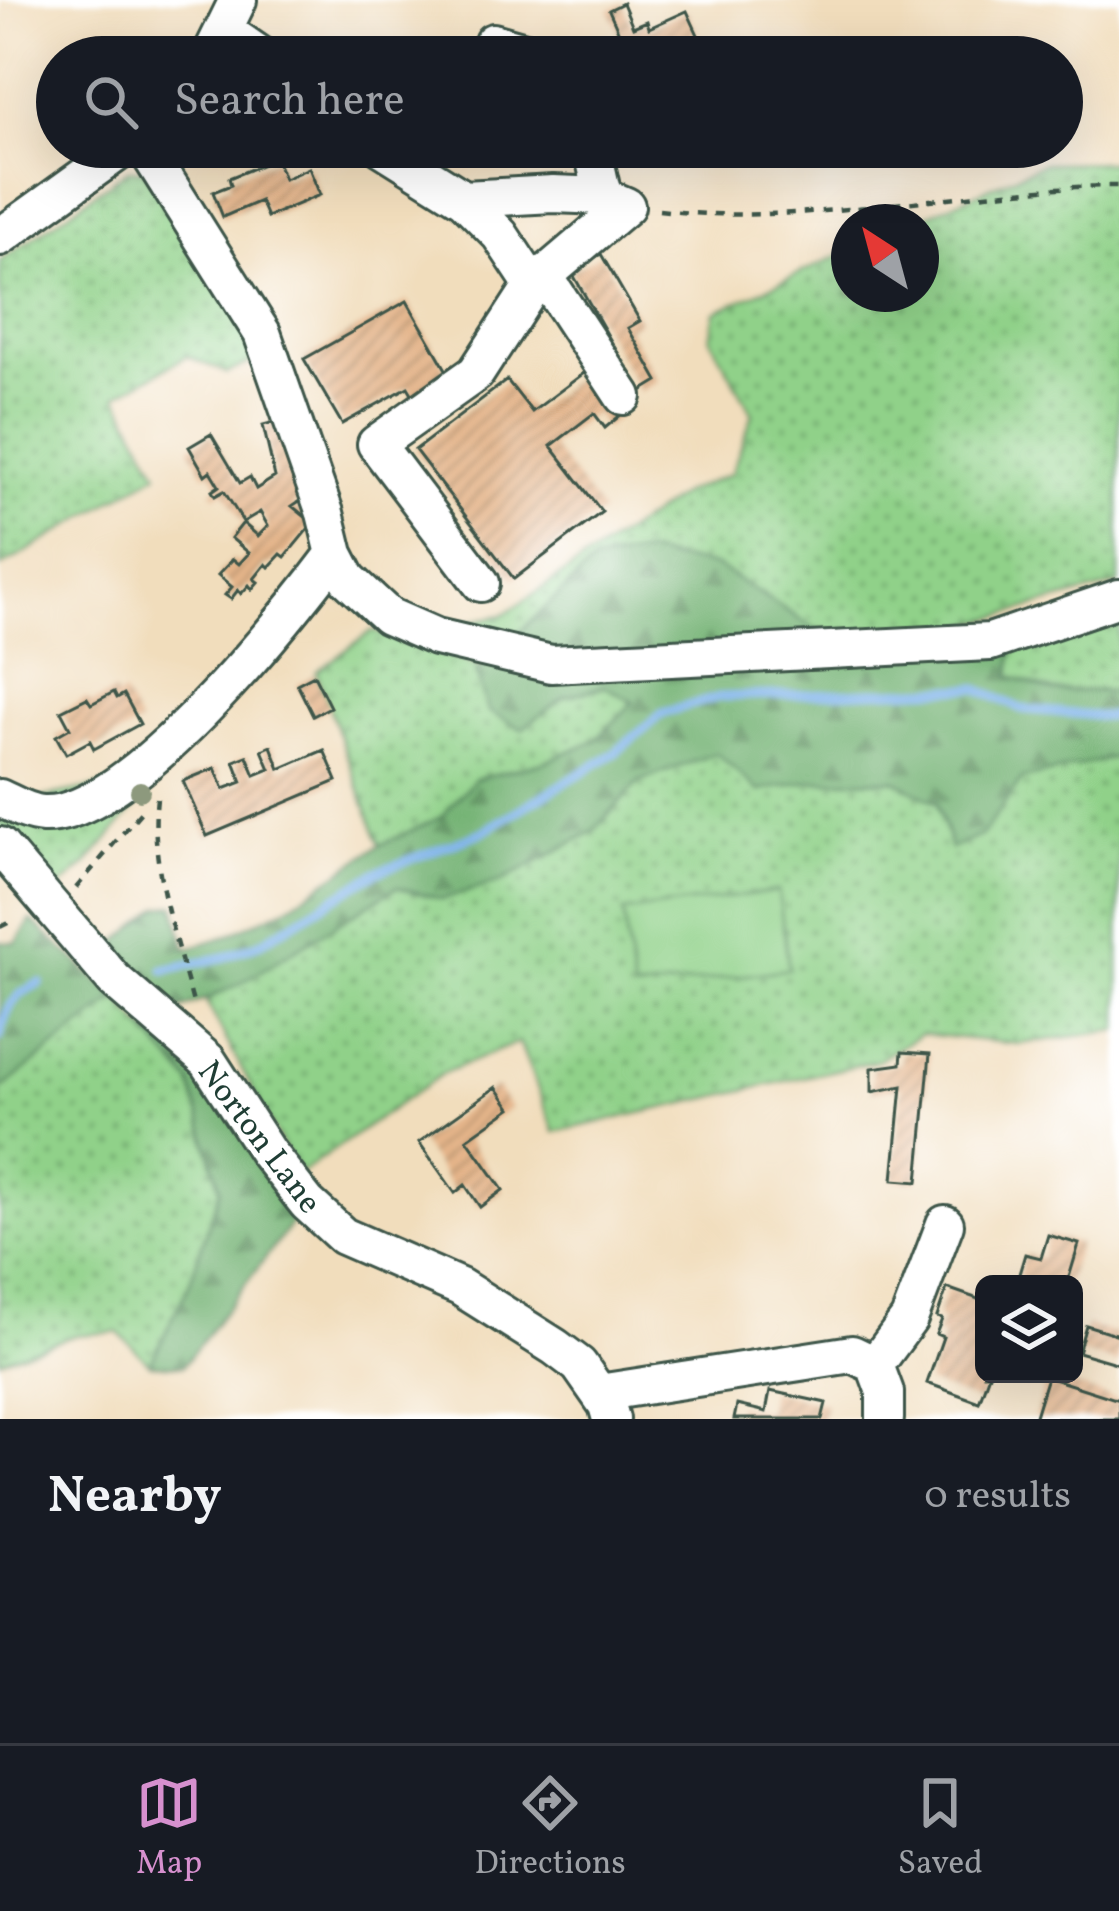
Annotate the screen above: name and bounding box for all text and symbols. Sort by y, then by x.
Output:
search box [36,36,1083,168]
icon: search [78,69,144,135]
text: Search here [174,71,405,134]
north arrow [831,204,939,312]
street label: Norton Lane [185,1052,331,1225]
map controls [975,1275,1083,1383]
button: layers [975,1275,1083,1383]
text: Nearby [48,1462,222,1533]
text: 0 results [924,1470,1071,1524]
tab: Map [136,1770,202,1888]
tab: Directions [474,1770,626,1888]
tab: Saved [898,1770,983,1888]

